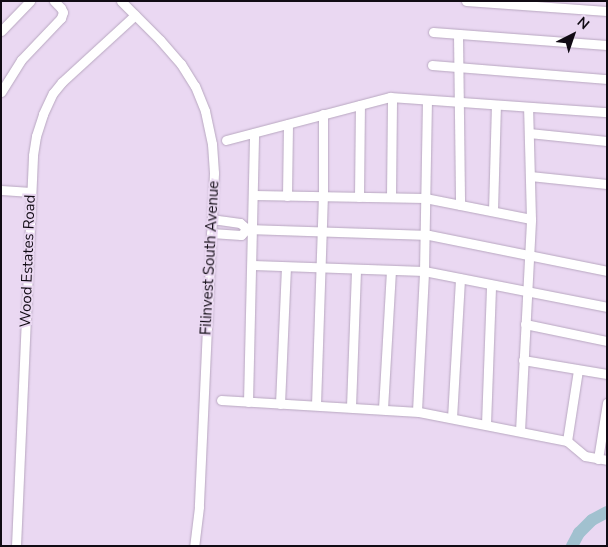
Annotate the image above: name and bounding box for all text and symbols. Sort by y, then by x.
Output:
north arrow [548,10,598,60]
text: N [573,13,593,34]
street label: Filinvest South Avenue [197,180,223,336]
street label: Wood Estates Road [17,194,39,328]

